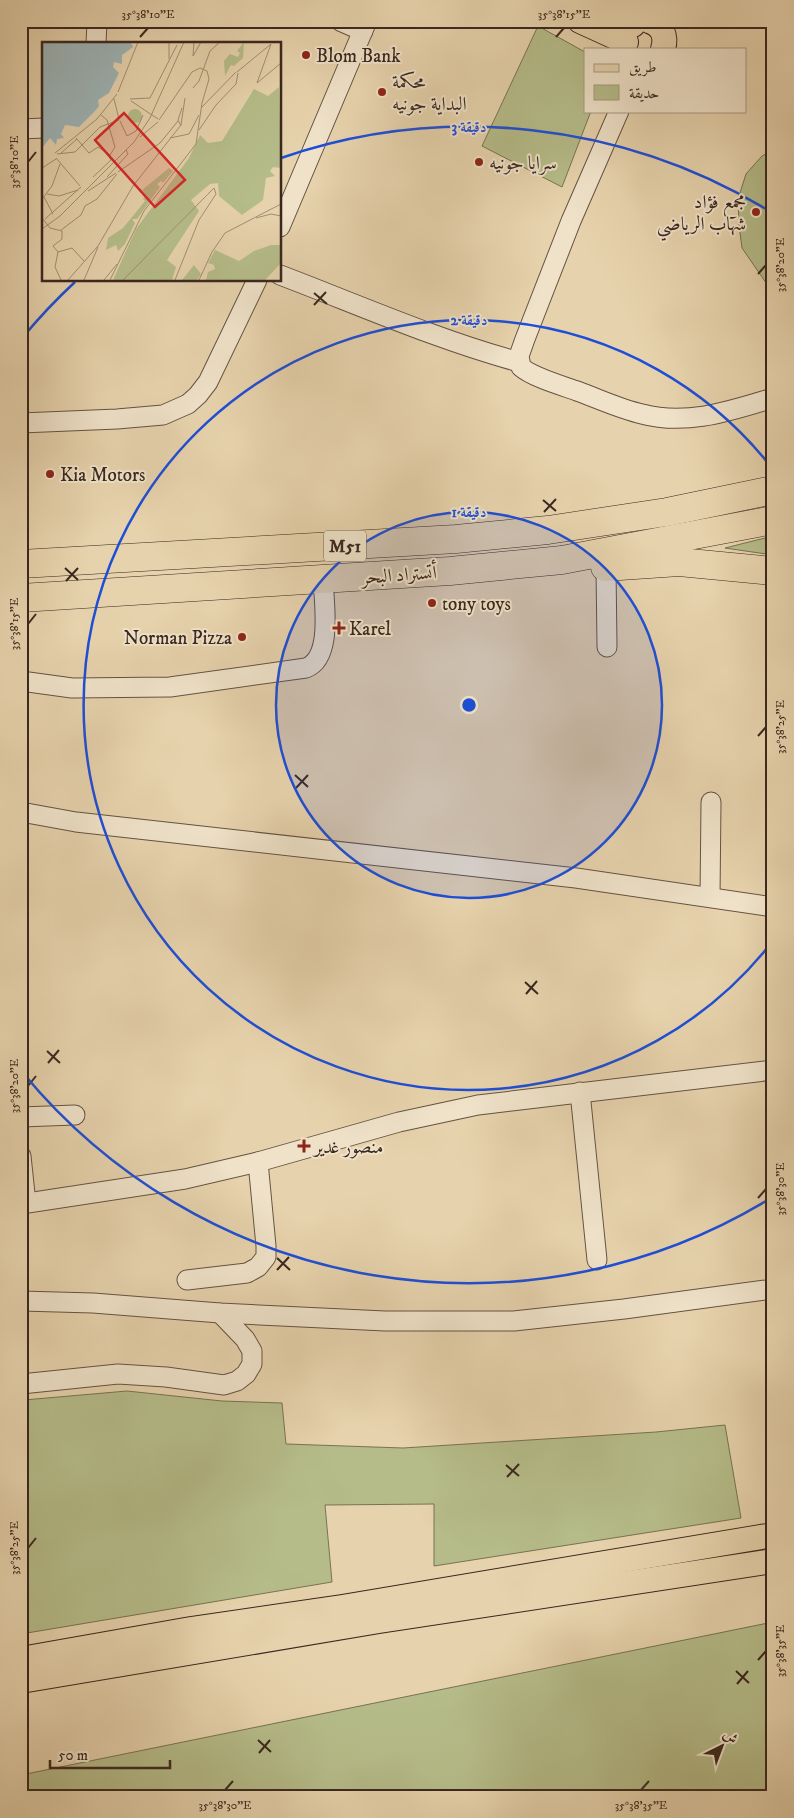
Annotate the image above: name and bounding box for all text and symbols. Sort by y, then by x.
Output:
text: 35°38'10"E [121,7,175,22]
text: 35°38'15"E [538,7,591,22]
inset map [42,42,281,281]
place label: Blom Bank [316,45,401,68]
legend [584,48,746,112]
marker: Blom Bank [300,49,312,61]
text: طريق [629,58,656,77]
place label: محكمة البداية جونيه [392,71,467,116]
text: حديقة [629,84,659,103]
marker: محكمة البداية جونيه [376,86,388,98]
text: 3 دقيقة [451,118,487,137]
text: 35°38'10"E [7,135,22,189]
place label: سرايا جونيه [489,152,557,175]
marker: سرايا جونيه [473,156,485,168]
place label: مجمع فؤاد شهاب الرياضي [657,191,746,241]
marker: مجمع فؤاد شهاب الرياضي [750,206,762,218]
text: 35°38'20"E [773,237,788,292]
text: 2 دقيقة [451,311,487,330]
place label: Kia Motors [60,464,145,487]
marker: Kia Motors [44,468,56,480]
text: 1 دقيقة [452,503,486,522]
road number: M51 [324,530,366,562]
street label: أتستراد البحر [359,559,438,590]
place label: tony toys [442,593,511,616]
text: 35°38'15"E [7,597,22,650]
marker: tony toys [426,597,438,609]
place label: Karel [349,618,391,641]
marker: Karel [333,622,345,634]
place label: Norman Pizza [124,627,232,650]
marker: Norman Pizza [236,631,248,643]
centre of rings [460,696,478,714]
text: 35°38'25"E [773,699,788,754]
text: 35°38'20"E [7,1058,22,1113]
place label: منصور غدير [312,1136,383,1159]
marker: منصور غدير [298,1140,310,1152]
text: 35°38'30"E [773,1162,788,1216]
text: 35°38'25"E [7,1520,22,1575]
text: 35°38'35"E [773,1624,788,1677]
north arrow [696,1720,746,1770]
text: ش [719,1726,741,1748]
scale bar [50,1738,170,1770]
text: 50 m [58,1746,88,1765]
text: 35°38'30"E [198,1798,252,1813]
text: 35°38'35"E [615,1798,668,1813]

